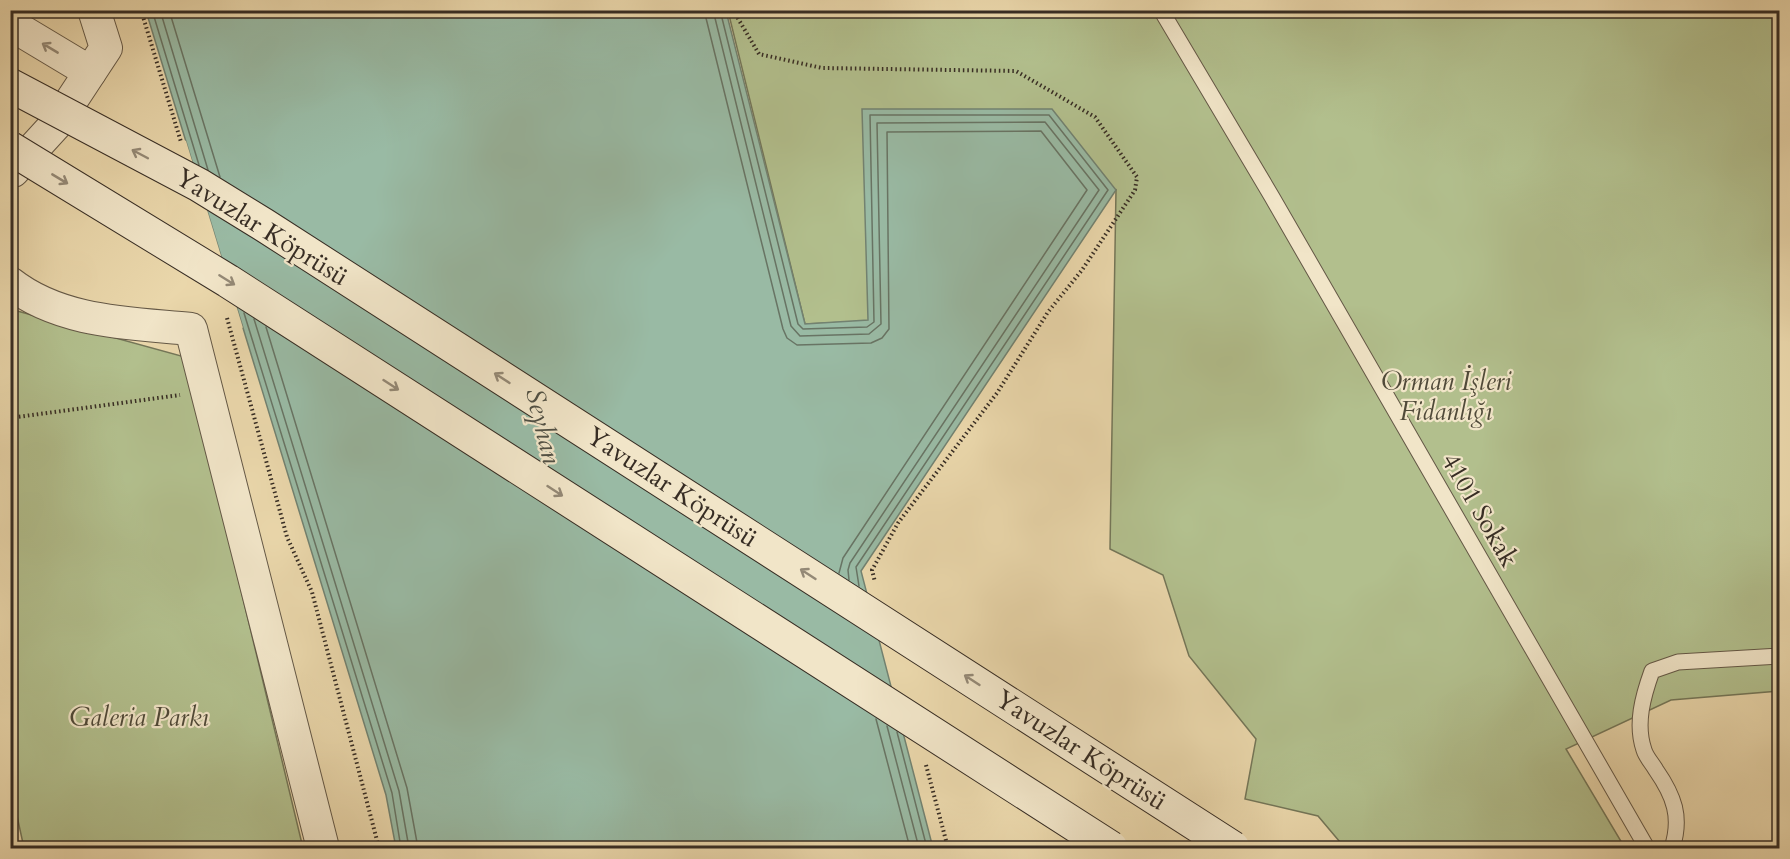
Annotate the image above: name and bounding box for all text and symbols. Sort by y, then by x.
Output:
one-way arrow [42,42,59,54]
one-way arrow [132,148,150,159]
street label: Yavuzlar Köprüsü [169,160,355,294]
one-way arrow [52,172,69,185]
one-way arrow [218,275,235,287]
park label: Orman İşleri Fidanlığı [1381,364,1512,429]
one-way arrow [494,372,511,385]
one-way arrow [382,380,399,392]
water label: Seyhan [516,384,570,468]
street label: Yavuzlar Köprüsü [579,418,765,556]
street label: 4101 Sokak [1433,447,1527,574]
one-way arrow [546,485,563,497]
one-way arrow [800,568,817,580]
one-way arrow [964,673,981,685]
street label: Yavuzlar Köprüsü [988,681,1174,819]
park label: Galeria Parkı [69,700,209,735]

